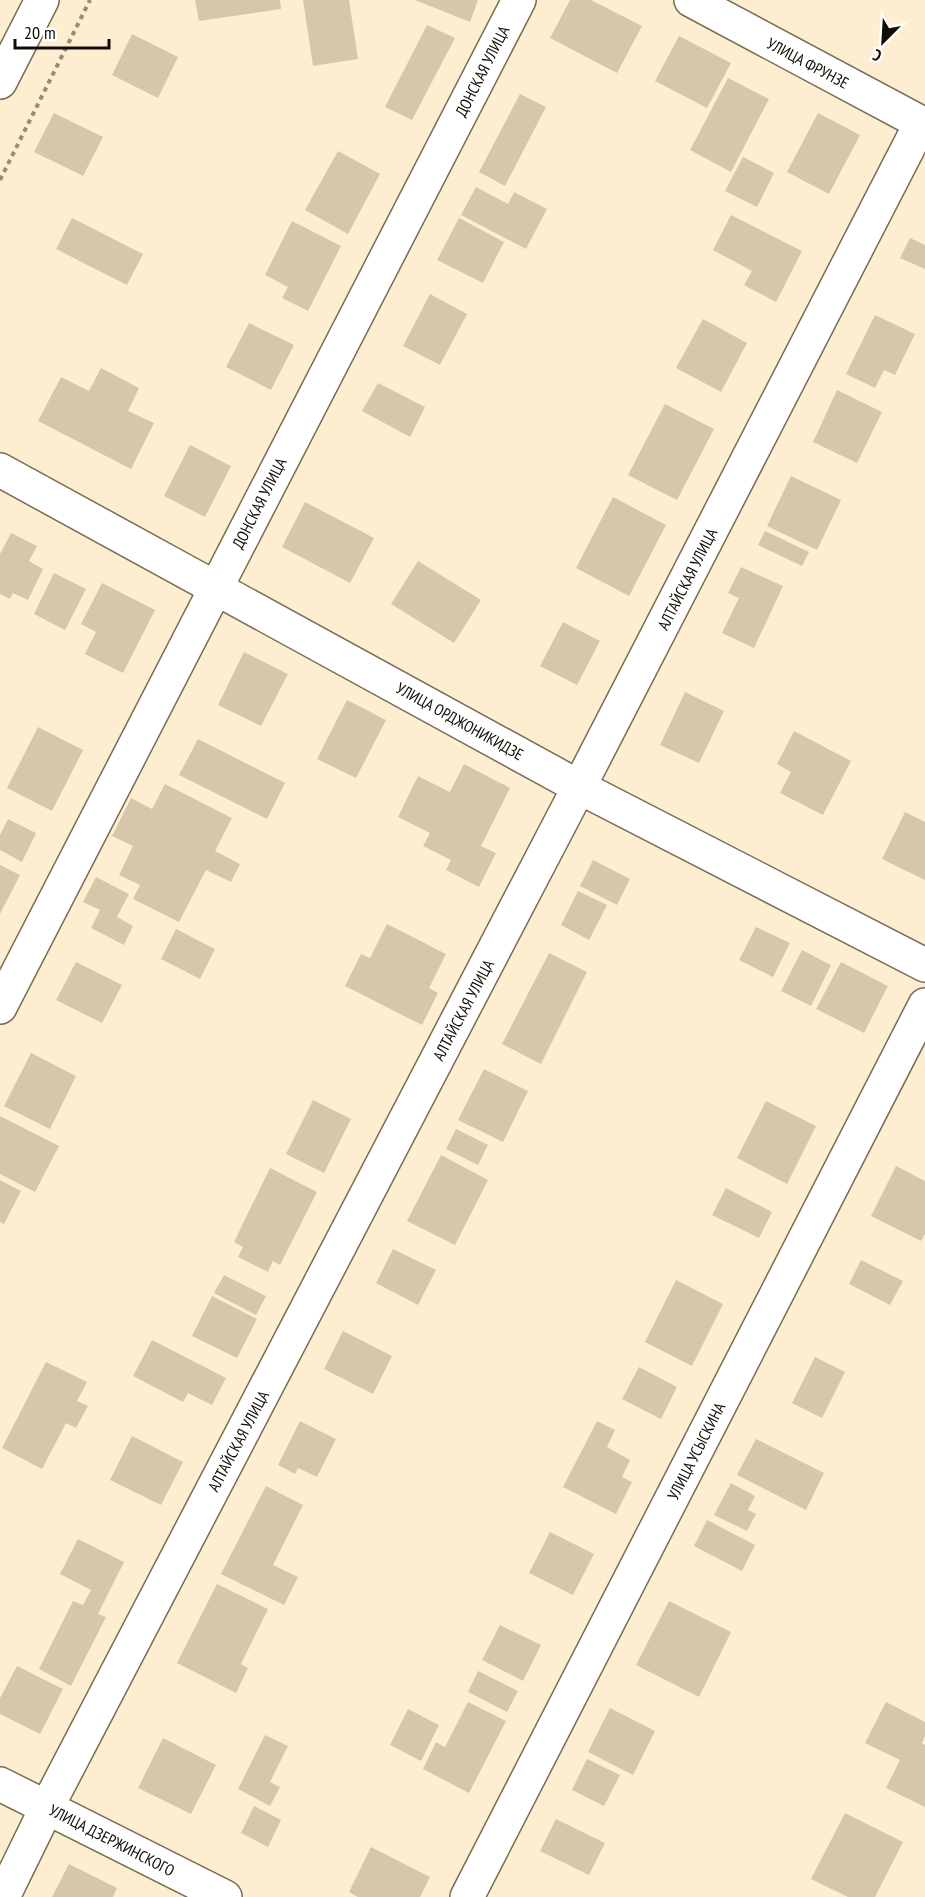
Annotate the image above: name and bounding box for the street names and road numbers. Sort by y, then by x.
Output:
street label: ДОНСКАЯ УЛИЦА [451,22,514,120]
street label: УЛИЦА ФРУНЗЕ [764,33,852,93]
street label: ДОНСКАЯ УЛИЦА [228,454,291,552]
street label: АЛТАЙСКАЯ УЛИЦА [653,524,721,633]
street label: УЛИЦА ОРДЖОНИКИДЗЕ [393,678,527,764]
street label: АЛТАЙСКАЯ УЛИЦА [428,956,498,1064]
street label: АЛТАЙСКАЯ УЛИЦА [203,1387,273,1495]
street label: УЛИЦА УСЫСКИНА [663,1398,729,1503]
street label: УЛИЦА ДЗЕРЖИНСКОГО [46,1800,178,1880]

